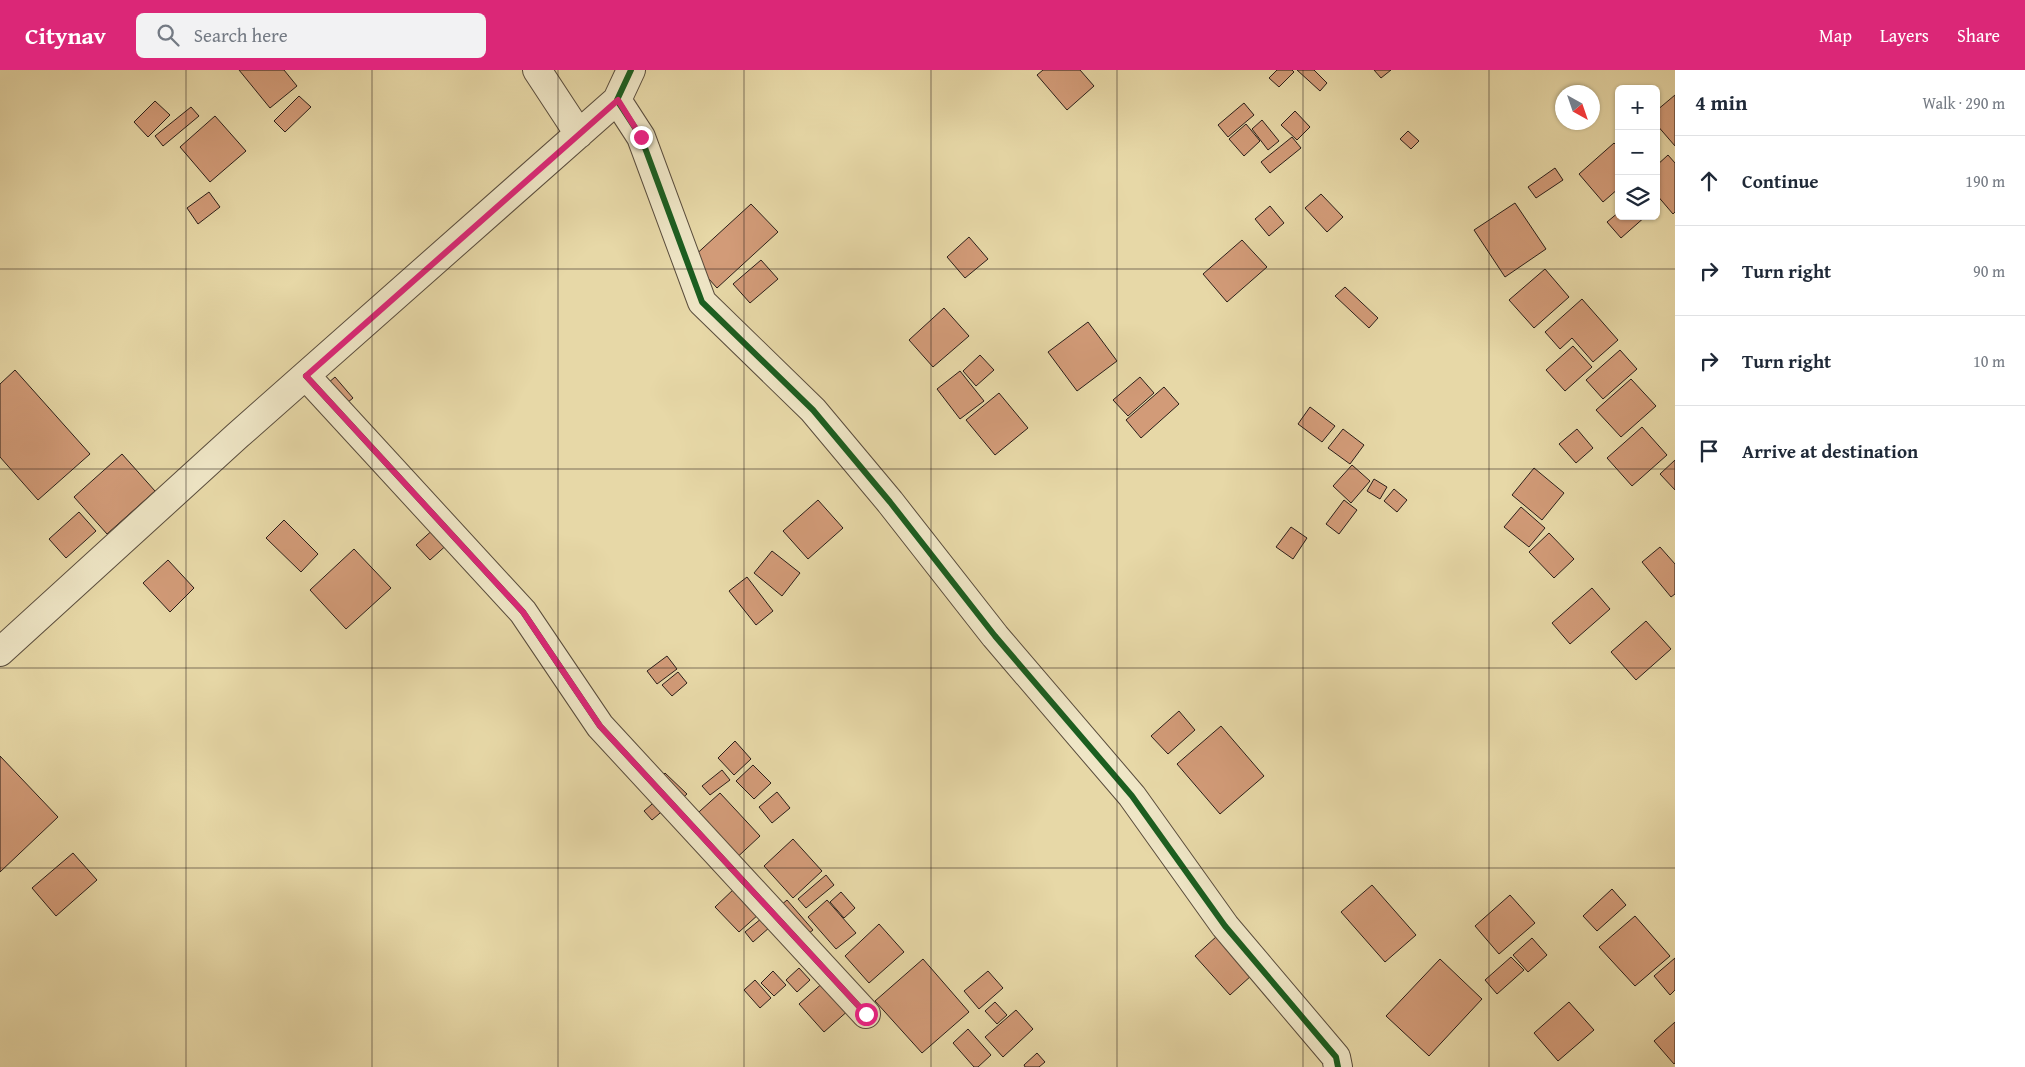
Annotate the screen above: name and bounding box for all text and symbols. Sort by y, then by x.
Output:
search box [136,13,486,58]
text: Citynav [25,18,106,53]
icon: search [154,21,182,49]
text: Search here [194,21,288,49]
text: Map [1819,22,1852,49]
text: Layers [1880,22,1929,49]
text: Share [1957,22,2000,49]
north arrow [1555,85,1600,130]
map controls [1615,85,1660,220]
button: + [1615,85,1660,130]
text: 4 min [1695,87,1747,118]
text: Walk · 290 m [1922,91,2005,115]
route end [630,126,653,149]
button: − [1615,130,1660,175]
icon: ahead [1695,167,1723,195]
text: Continue [1742,167,1819,195]
text: 190 m [1965,169,2005,193]
button: layers [1615,175,1660,220]
icon: right [1695,257,1723,285]
text: Turn right [1742,257,1831,285]
text: 90 m [1973,259,2005,283]
icon: right [1695,347,1723,375]
text: Turn right [1742,347,1831,375]
text: 10 m [1973,349,2005,373]
icon: arrive [1695,437,1723,465]
text: Arrive at destination [1742,437,1918,465]
route start [855,1003,878,1026]

